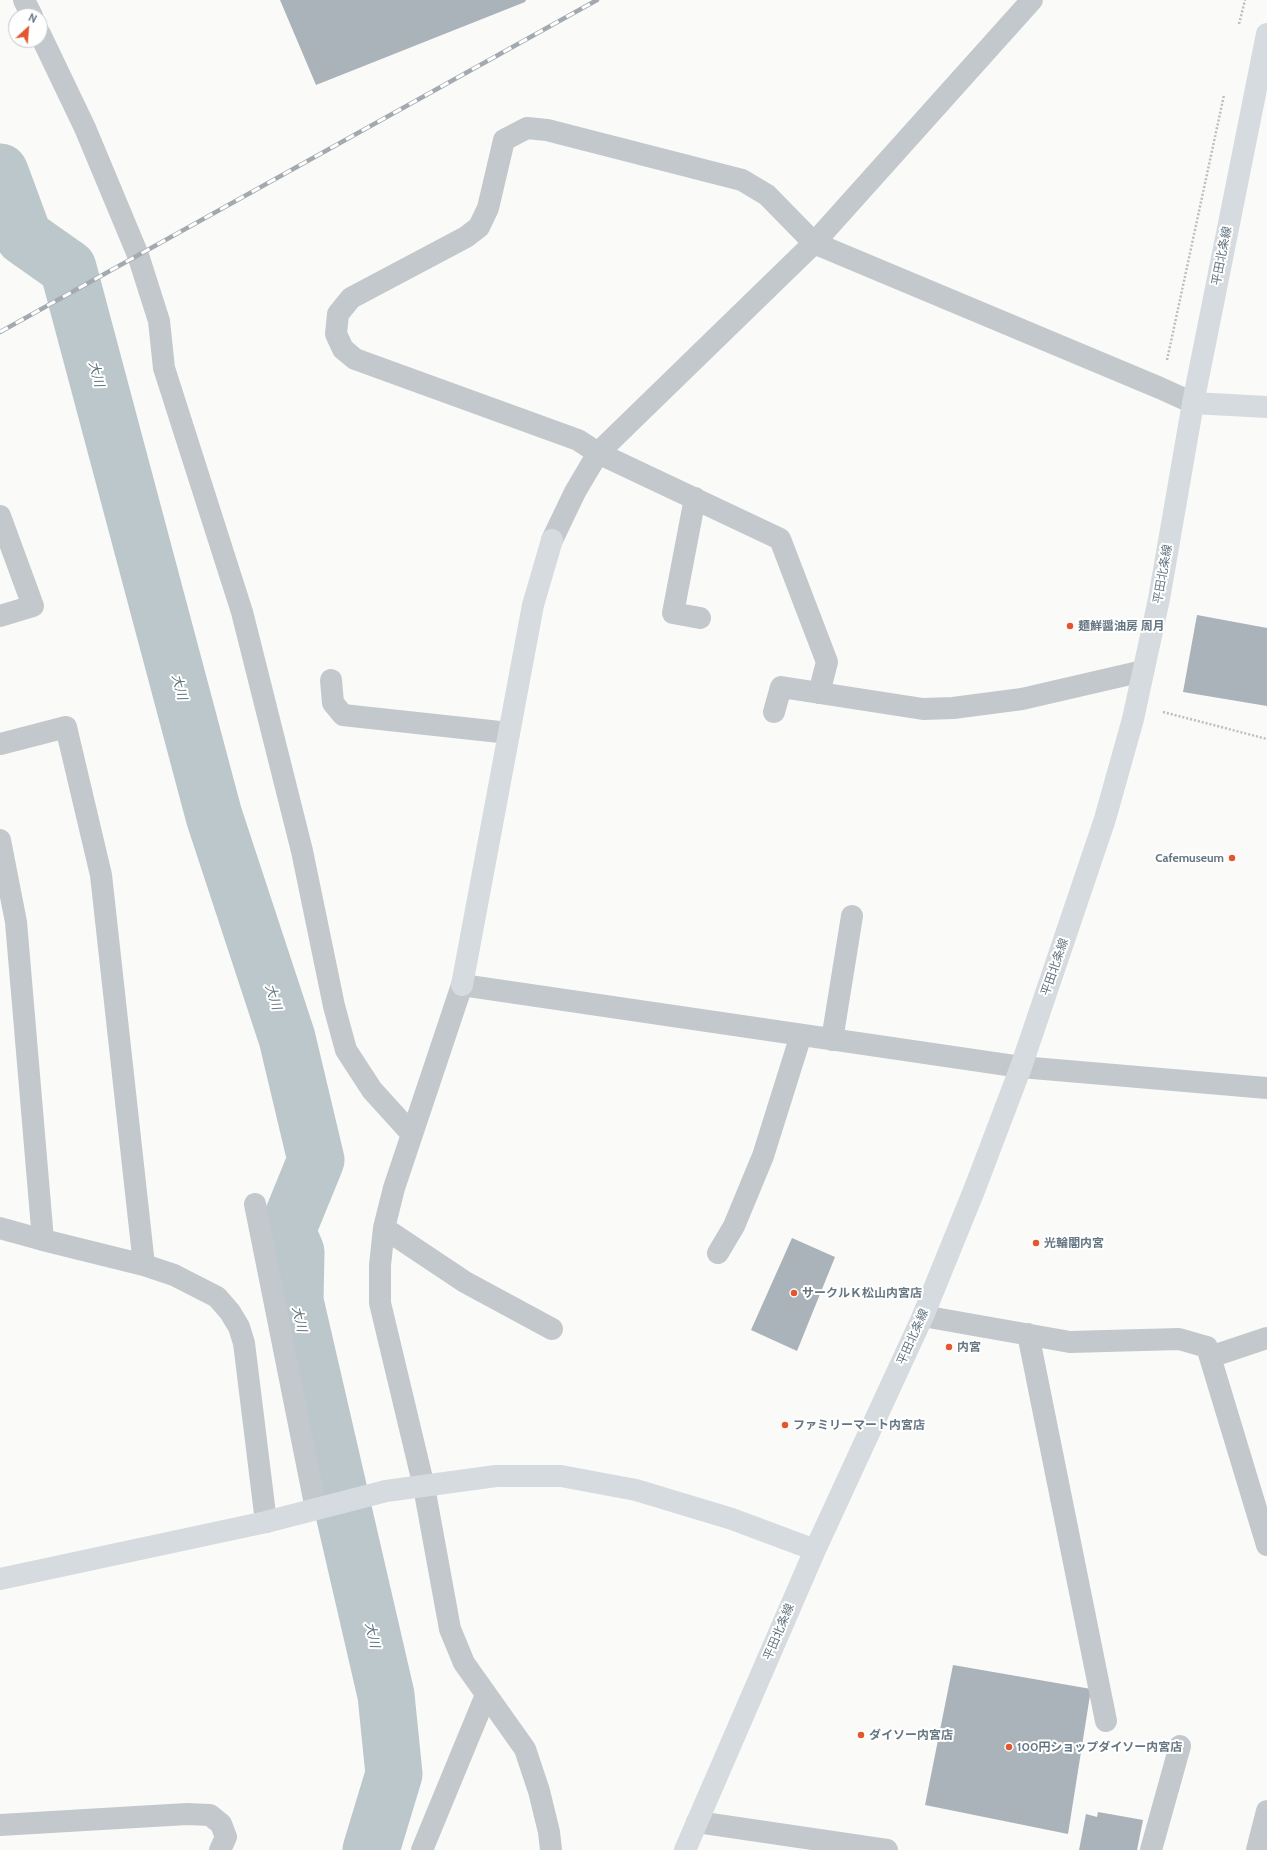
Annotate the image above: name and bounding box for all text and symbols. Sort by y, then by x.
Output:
north arrow [8,8,48,48]
text: N [26,10,39,26]
street label: 平田北条線 [1209,225,1235,287]
water label: 大川 [85,359,107,389]
street label: 平田北条線 [1151,543,1175,605]
place label: 麺鮮醤油房 周月 [1078,619,1165,633]
marker: 麺鮮醤油房 周月 [1065,621,1075,631]
water label: 大川 [168,672,190,702]
place label: Cafemuseum [1155,851,1224,865]
marker: Cafemuseum [1227,853,1237,863]
street label: 平田北条線 [1038,936,1072,998]
water label: 大川 [262,982,284,1012]
place label: 光輪閣内宮 [1044,1236,1104,1250]
marker: 光輪閣内宮 [1031,1238,1041,1248]
place label: サークルＫ松山内宮店 [802,1286,922,1300]
marker: サークルＫ松山内宮店 [789,1288,799,1298]
water label: 大川 [288,1305,310,1333]
street label: 平田北条線 [894,1307,932,1367]
place label: 内宮 [957,1340,981,1354]
marker: 内宮 [944,1342,954,1352]
place label: ファミリーマート内宮店 [793,1418,925,1432]
marker: ファミリーマート内宮店 [780,1420,790,1430]
street label: 平田北条線 [761,1602,797,1662]
water label: 大川 [361,1621,383,1649]
place label: ダイソー内宮店 [869,1728,953,1742]
marker: ダイソー内宮店 [856,1730,866,1740]
place label: 100円ショップダイソー内宮店 [1017,1740,1182,1754]
marker: 100円ショップダイソー内宮店 [1004,1742,1014,1752]

